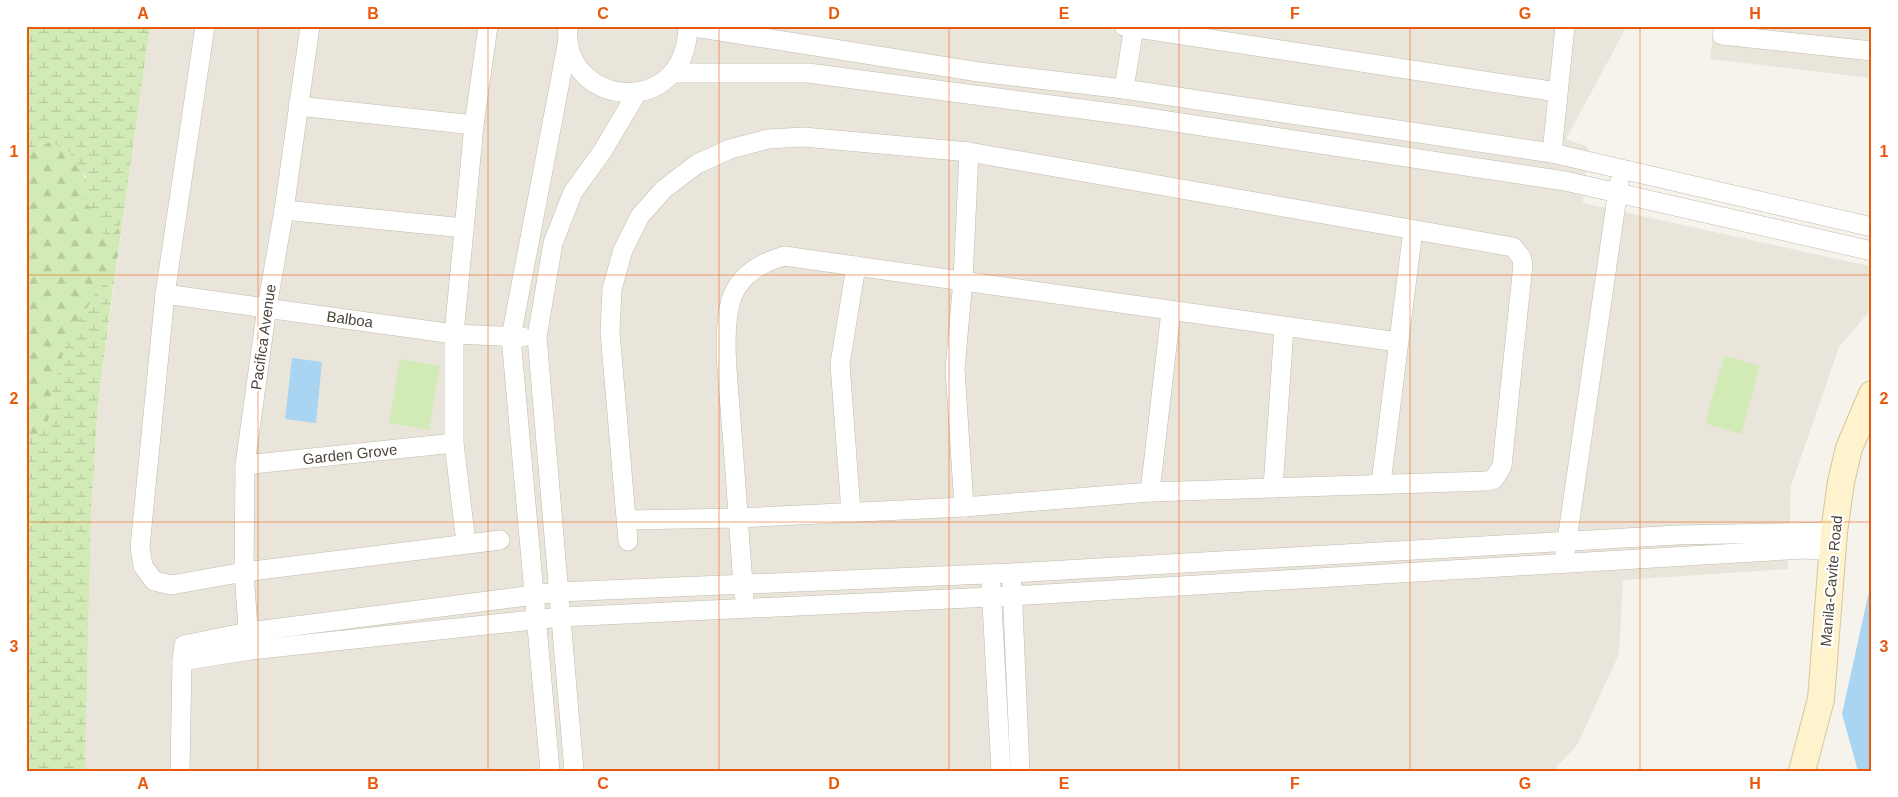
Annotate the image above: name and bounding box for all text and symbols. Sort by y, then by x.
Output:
text: A [137,5,149,22]
text: B [367,5,379,22]
text: C [597,5,609,22]
text: D [828,5,840,22]
text: E [1059,5,1070,22]
text: F [1290,5,1300,22]
text: G [1519,5,1531,22]
text: H [1749,5,1761,22]
text: 1 [10,143,19,160]
text: 1 [1880,143,1889,160]
street label: Pacifica Avenue [247,283,279,391]
street label: Balboa [326,307,375,331]
text: 2 [10,390,19,407]
text: 2 [1880,390,1889,407]
street label: Garden Grove [302,441,398,467]
street label: Manila-Cavite Road [1817,515,1845,647]
text: 3 [10,638,19,655]
text: 3 [1880,638,1889,655]
text: A [137,775,149,792]
text: B [367,775,379,792]
text: C [597,775,609,792]
text: D [828,775,840,792]
text: E [1059,775,1070,792]
text: F [1290,775,1300,792]
text: G [1519,775,1531,792]
text: H [1749,775,1761,792]

